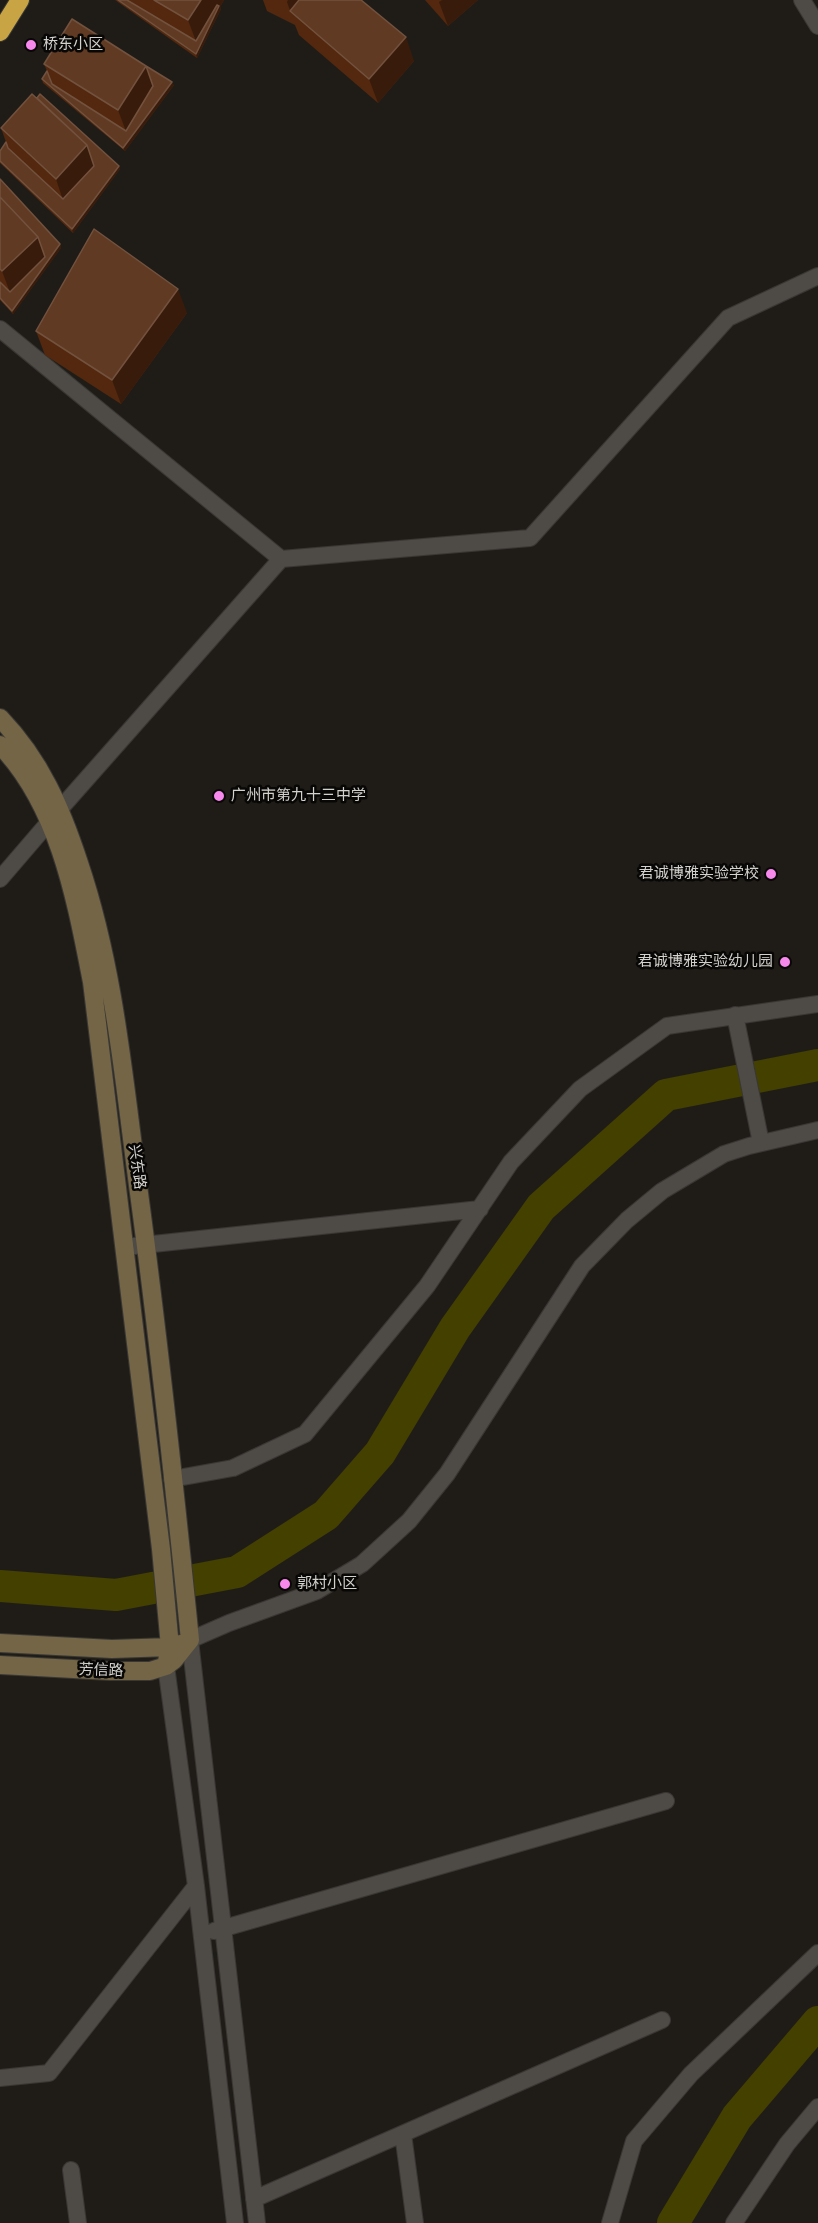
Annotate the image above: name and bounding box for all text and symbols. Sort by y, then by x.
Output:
place label: 桥东小区 [43,36,103,54]
marker: 桥东小区 [24,38,38,52]
place label: 广州市第九十三中学 [231,787,366,805]
marker: 广州市第九十三中学 [212,789,226,803]
place label: 君诚博雅实验学校 [639,865,759,883]
marker: 君诚博雅实验学校 [764,867,778,881]
place label: 君诚博雅实验幼儿园 [638,953,773,971]
marker: 君诚博雅实验幼儿园 [778,955,792,969]
street label: 兴东路 [124,1143,148,1191]
place label: 郭村小区 [297,1575,357,1593]
marker: 郭村小区 [278,1577,292,1591]
street label: 芳信路 [78,1661,124,1681]

